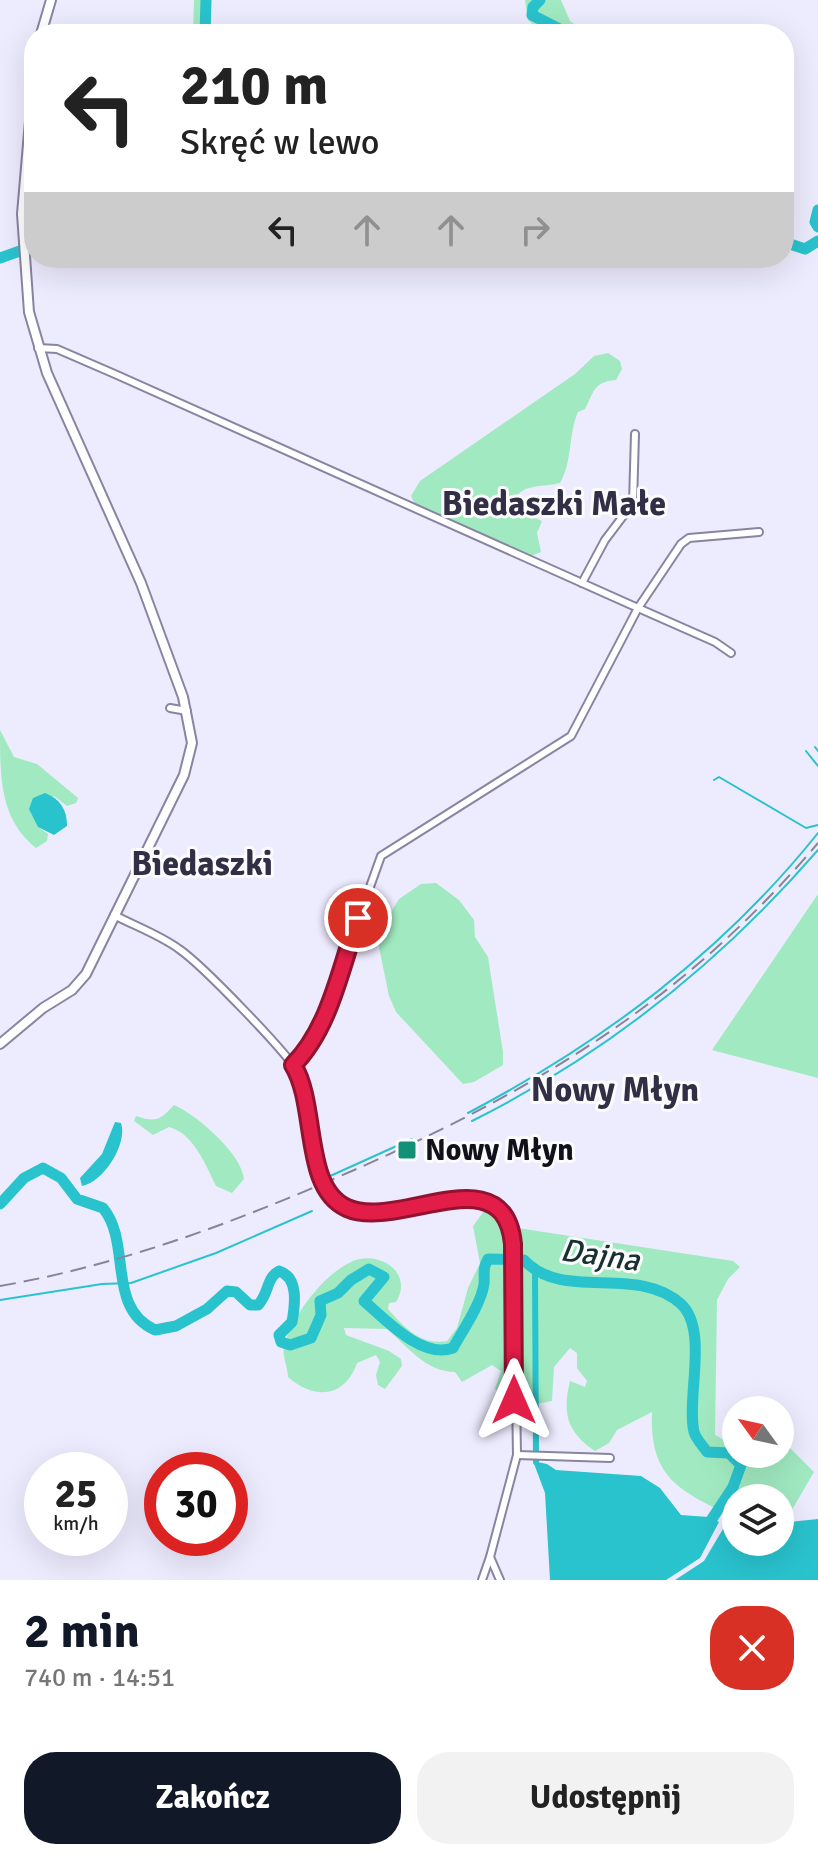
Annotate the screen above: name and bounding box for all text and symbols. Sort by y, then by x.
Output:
text: 210 m [180,51,328,120]
icon: left [48,56,152,160]
text: Skręć w lewo [180,120,380,165]
icon: left [261,208,305,252]
icon: ahead [345,208,389,252]
icon: ahead [429,208,473,252]
icon: right [513,208,557,252]
district label: Biedaszki Małe [442,483,666,525]
district label: Biedaszki [131,843,273,885]
pin [324,884,392,952]
icon: arrive [336,896,380,940]
district label: Nowy Młyn [531,1069,699,1111]
place label: Nowy Młyn [425,1132,574,1169]
marker: Nowy Młyn [396,1139,418,1161]
water label: Dajna [558,1230,643,1280]
position arrow [472,1358,556,1442]
north arrow [722,1396,794,1468]
map controls [722,1396,794,1556]
speed limit sign: 30 [144,1452,248,1556]
text: 25 [54,1469,98,1519]
button: layers [722,1484,794,1556]
text: km/h [53,1511,99,1536]
text: 2 min [24,1602,140,1661]
button: close [710,1606,794,1690]
text: 740 m · 14:51 [24,1662,175,1694]
button: Zakończ [24,1752,401,1844]
button: Udostępnij [417,1752,794,1844]

